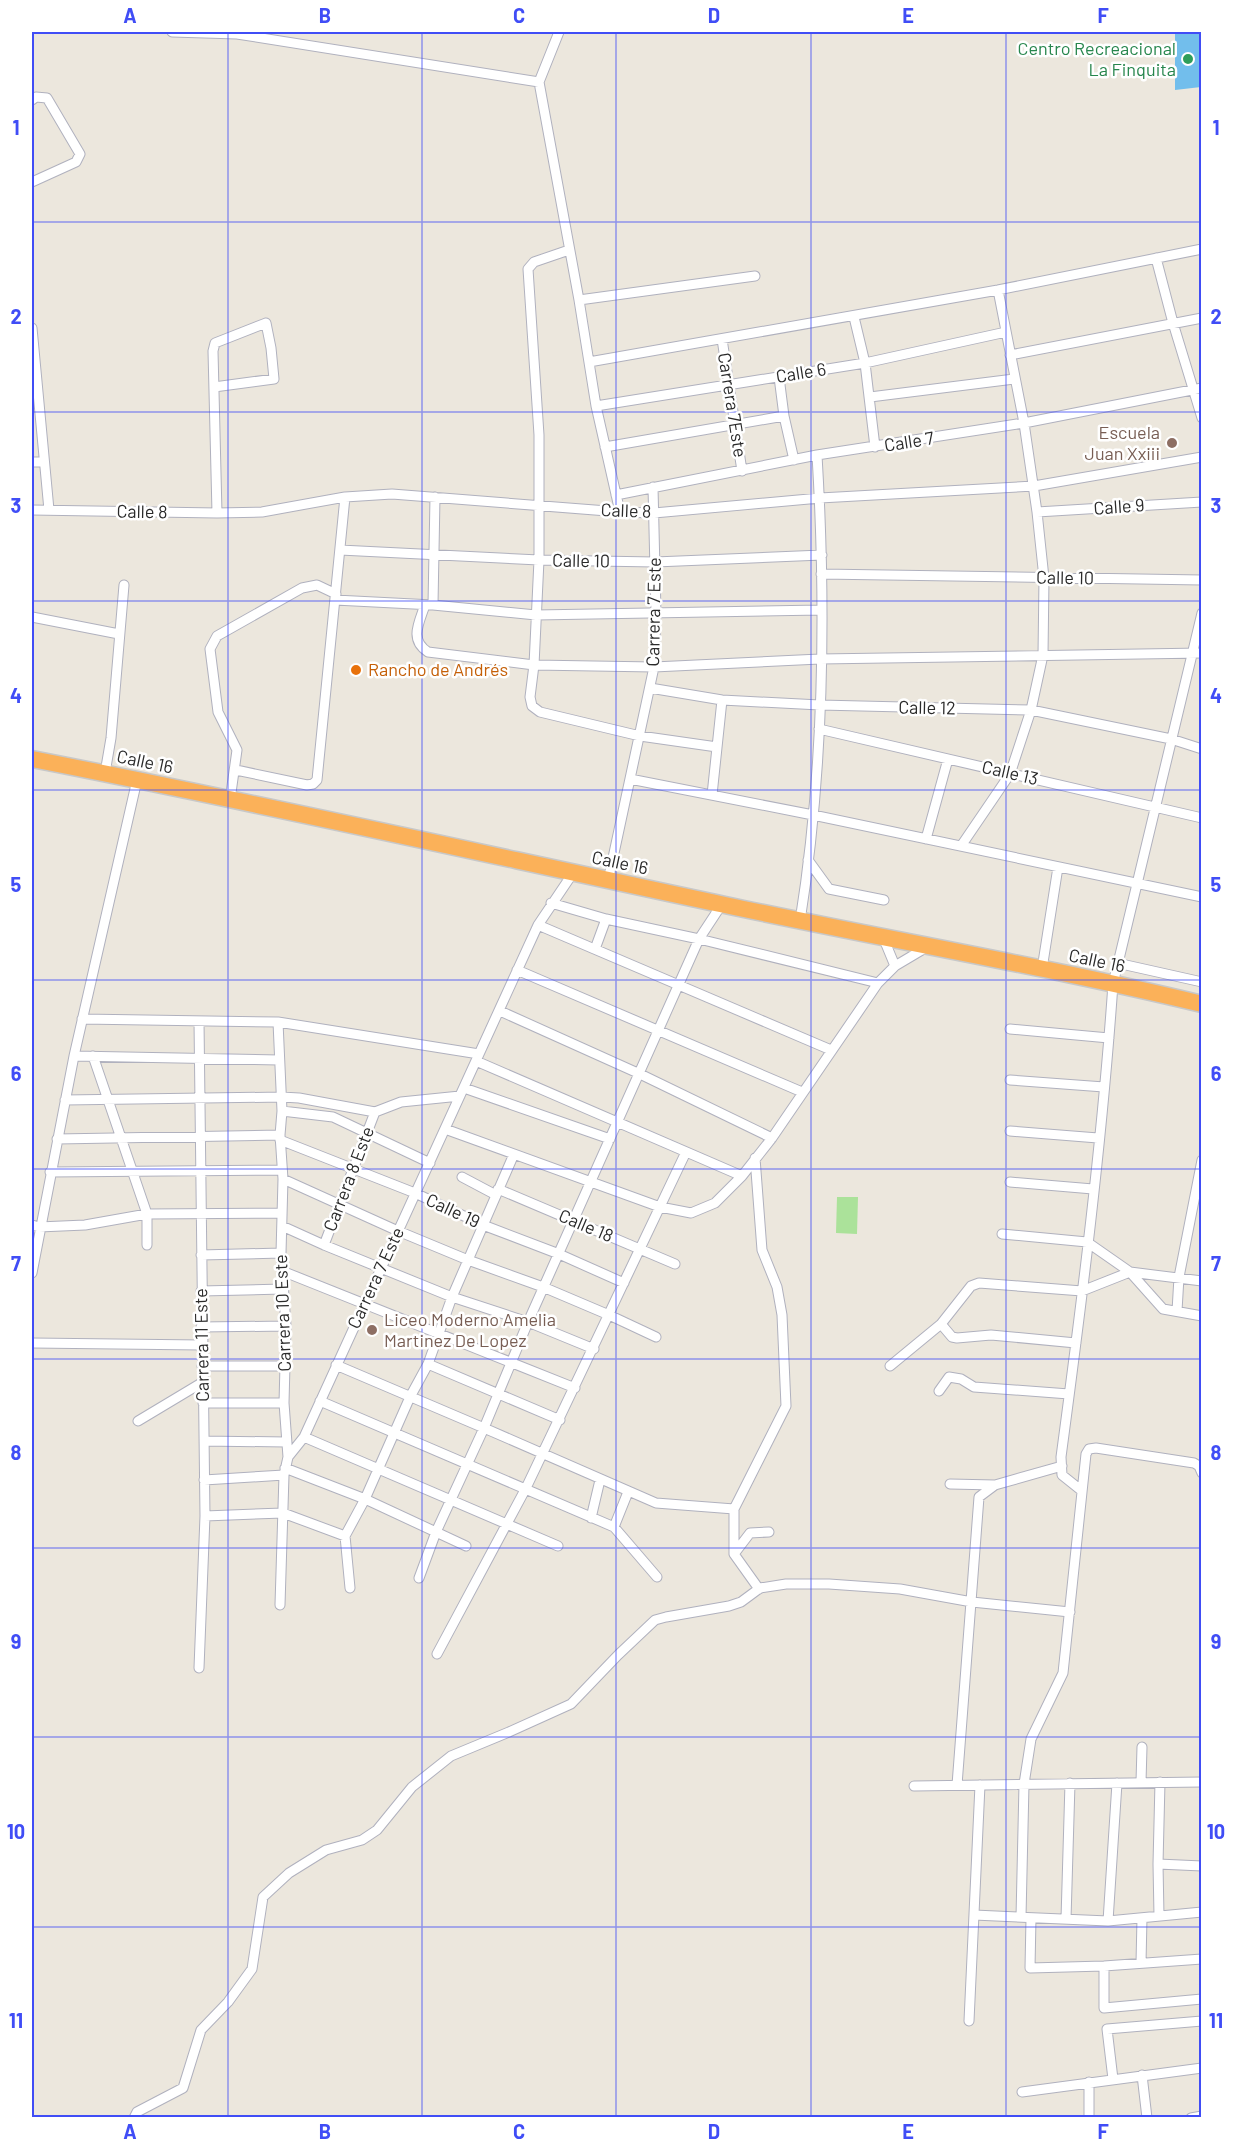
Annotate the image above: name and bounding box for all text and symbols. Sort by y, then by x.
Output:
text: A [123,3,137,27]
text: B [319,3,331,27]
text: C [513,3,525,27]
text: D [708,3,720,27]
text: E [902,3,914,27]
text: F [1097,3,1109,27]
place label: Centro Recreacional La Finquita [1017,37,1176,80]
marker: Centro Recreacional La Finquita [1181,52,1195,66]
text: 1 [12,115,20,139]
text: 1 [1212,115,1220,139]
text: 2 [10,304,22,328]
text: 2 [1210,304,1222,328]
street label: Carrera 7Este [714,351,752,459]
street label: Calle 6 [774,357,828,387]
place label: Escuela Juan Xxiii [1085,421,1160,464]
street label: Calle 7 [882,426,936,456]
marker: Escuela Juan Xxiii [1165,436,1179,450]
text: 3 [11,493,21,517]
street label: Calle 9 [1093,493,1145,519]
text: 3 [1211,493,1221,517]
street label: Calle 8 [600,498,652,522]
street label: Calle 8 [116,500,168,522]
street label: Calle 10 [552,548,610,572]
street label: Carrera 7 Este [641,557,665,667]
street label: Calle 10 [1036,565,1094,589]
place label: Rancho de Andrés [368,658,508,680]
marker: Rancho de Andrés [349,663,363,677]
text: 4 [10,683,22,707]
text: 4 [1210,683,1222,707]
street label: Calle 12 [898,696,956,718]
street label: Calle 16 [115,744,175,778]
street label: Calle 13 [980,755,1040,789]
street label: Calle 16 [590,845,650,879]
text: 5 [11,872,22,896]
text: 5 [1211,872,1222,896]
street label: Calle 16 [1067,943,1127,977]
text: 6 [11,1061,22,1085]
text: 6 [1211,1061,1222,1085]
street label: Carrera 8 Este [318,1123,378,1234]
street label: Calle 19 [423,1188,484,1232]
street label: Calle 18 [556,1204,617,1246]
street label: Carrera 7 Este [342,1223,408,1332]
text: 7 [11,1251,21,1275]
text: 7 [1211,1251,1221,1275]
street label: Carrera 10 Este [269,1254,295,1372]
street label: Carrera 11 Este [189,1288,213,1402]
place label: Liceo Moderno Amelia Martinez De Lopez [384,1308,556,1351]
marker: Liceo Moderno Amelia Martinez De Lopez [365,1323,379,1337]
text: 8 [11,1440,22,1464]
text: 8 [1211,1440,1222,1464]
text: 9 [11,1629,21,1653]
text: 9 [1211,1629,1221,1653]
text: 10 [7,1819,25,1843]
text: 10 [1207,1819,1225,1843]
text: 11 [9,2008,23,2032]
text: 11 [1209,2008,1223,2032]
text: A [123,2119,137,2143]
text: B [319,2119,331,2143]
text: C [513,2119,525,2143]
text: D [708,2119,720,2143]
text: E [902,2119,914,2143]
text: F [1097,2119,1109,2143]

